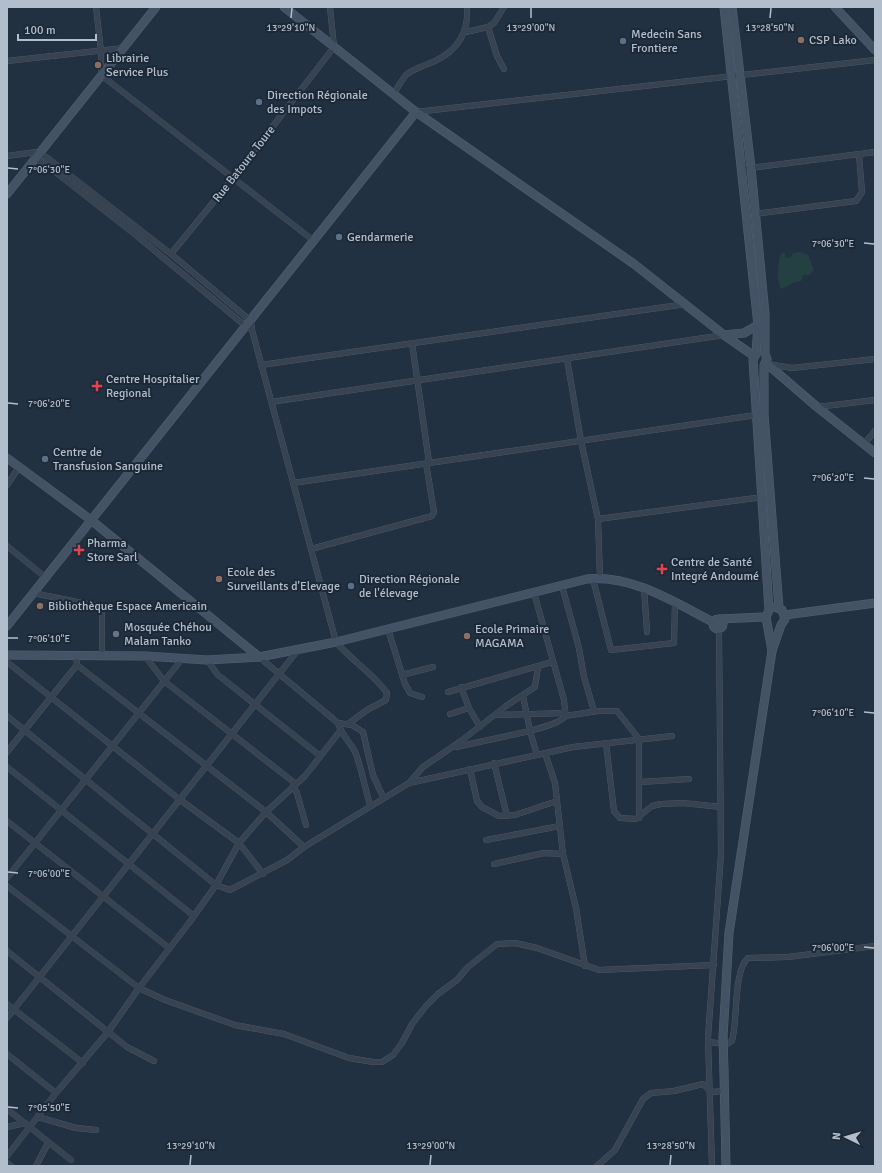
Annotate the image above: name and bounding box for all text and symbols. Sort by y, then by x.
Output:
scale bar [18,16,96,42]
text: 13°29'10"N [267,22,315,34]
text: 13°29'00"N [507,22,555,34]
text: 13°28'50"N [746,22,794,34]
text: 100 m [24,23,56,38]
place label: Medecin Sans Frontiere [631,27,702,56]
place label: CSP Lako [809,33,857,48]
marker: CSP Lako [796,35,806,45]
marker: Medecin Sans Frontiere [618,36,628,46]
place label: Librairie Service Plus [106,51,168,80]
marker: Librairie Service Plus [93,60,103,70]
place label: Direction Régionale des Impots [267,88,368,117]
marker: Direction Régionale des Impots [254,97,264,107]
street label: Rue Batoure Toure [209,123,279,205]
text: 7°06'30"E [28,164,70,176]
place label: Gendarmerie [347,230,414,245]
marker: Gendarmerie [334,232,344,242]
text: 7°06'30"E [812,238,854,250]
place label: Centre Hospitalier Regional [106,372,200,401]
marker: Centre Hospitalier Regional [91,380,103,392]
text: 7°06'20"E [28,398,70,410]
place label: Centre de Transfusion Sanguine [53,445,163,474]
marker: Centre de Transfusion Sanguine [40,454,50,464]
text: 7°06'20"E [812,472,854,484]
place label: Pharma Store Sarl [87,536,138,565]
marker: Pharma Store Sarl [74,545,84,555]
place label: Centre de Santé Integré Andoumé [671,555,759,584]
marker: Centre de Santé Integré Andoumé [656,563,668,575]
place label: Ecole des Surveillants d'Elevage [227,565,340,594]
place label: Direction Régionale de l'élevage [359,572,460,601]
marker: Ecole des Surveillants d'Elevage [214,574,224,584]
marker: Direction Régionale de l'élevage [346,581,356,591]
place label: Bibliothèque Espace Americain [48,599,207,614]
marker: Bibliothèque Espace Americain [35,601,45,611]
place label: Mosquée Chéhou Malam Tanko [124,620,212,649]
place label: Ecole Primaire MAGAMA [475,622,549,651]
marker: Mosquée Chéhou Malam Tanko [111,629,121,639]
marker: Ecole Primaire MAGAMA [462,631,472,641]
text: 7°06'10"E [28,633,70,645]
text: 7°06'10"E [812,707,854,719]
text: 7°06'00"E [28,868,70,880]
text: 7°06'00"E [812,942,854,954]
text: 7°05'50"E [28,1102,70,1114]
north arrow [826,1117,866,1157]
text: N [830,1132,843,1141]
text: 13°29'10"N [167,1140,215,1152]
text: 13°29'00"N [407,1140,455,1152]
text: 13°28'50"N [647,1140,695,1152]

